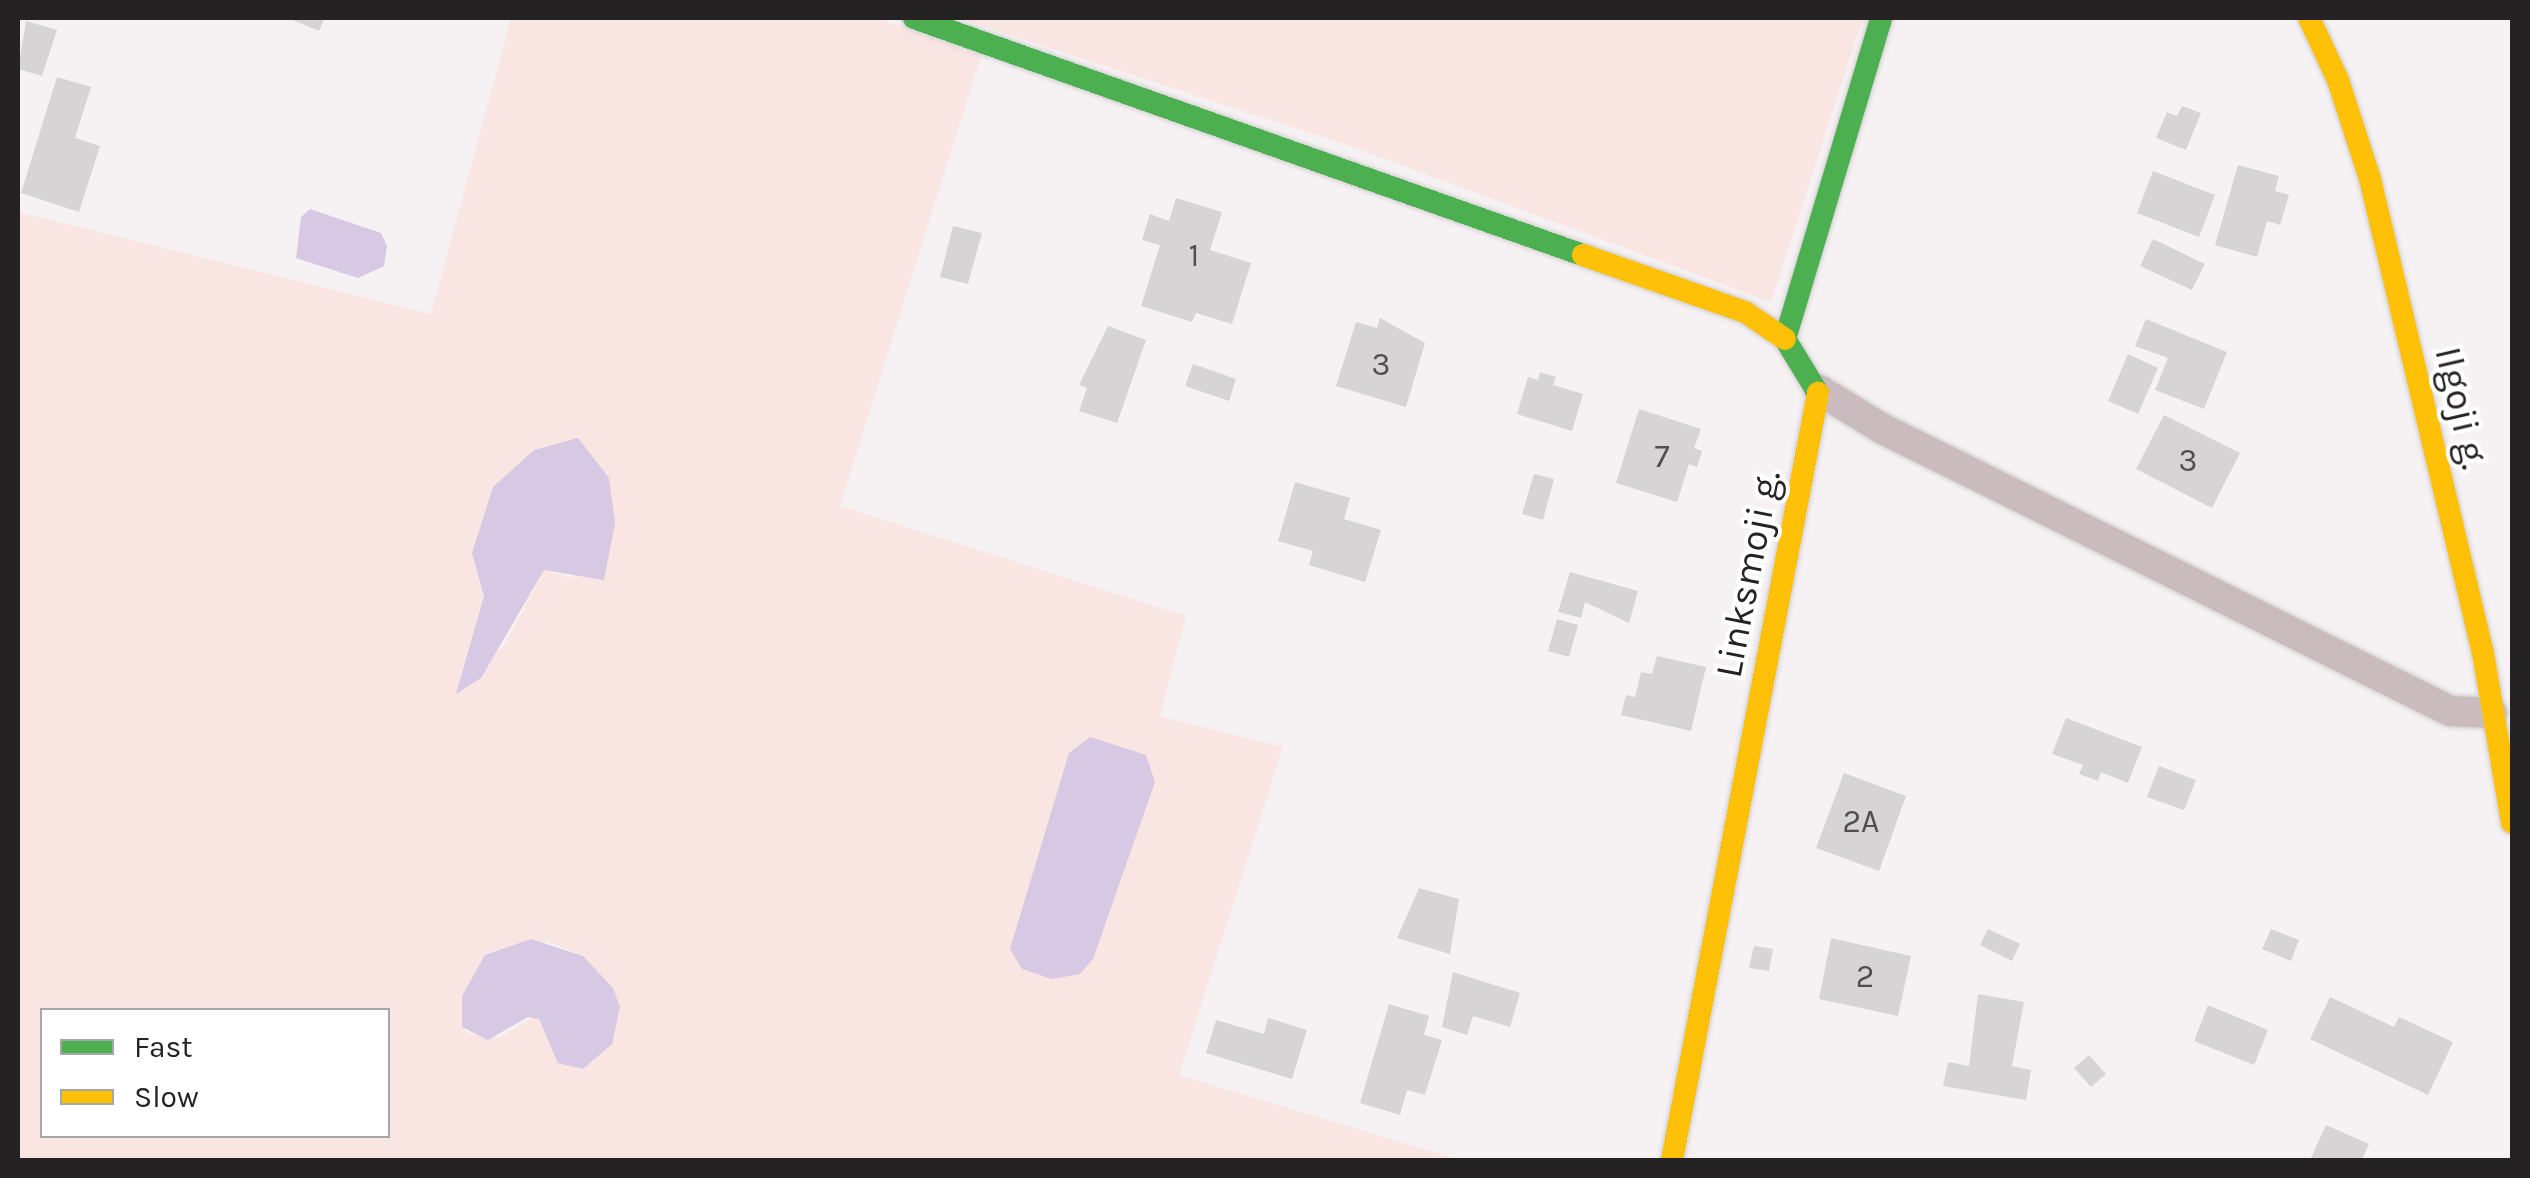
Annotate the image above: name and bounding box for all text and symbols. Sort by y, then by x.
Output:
house number: 1 [1189,237,1199,275]
street label: Ilgoji g. [2425,342,2497,474]
house number: 3 [1372,346,1390,384]
house number: 7 [1654,438,1670,476]
house number: 3 [2179,442,2197,480]
street label: Linksmoji g. [1706,466,1790,682]
house number: 2A [1843,803,1879,841]
house number: 2 [1856,958,1874,996]
legend [40,1008,390,1138]
text: Fast [134,1029,193,1065]
text: Slow [134,1079,199,1115]

